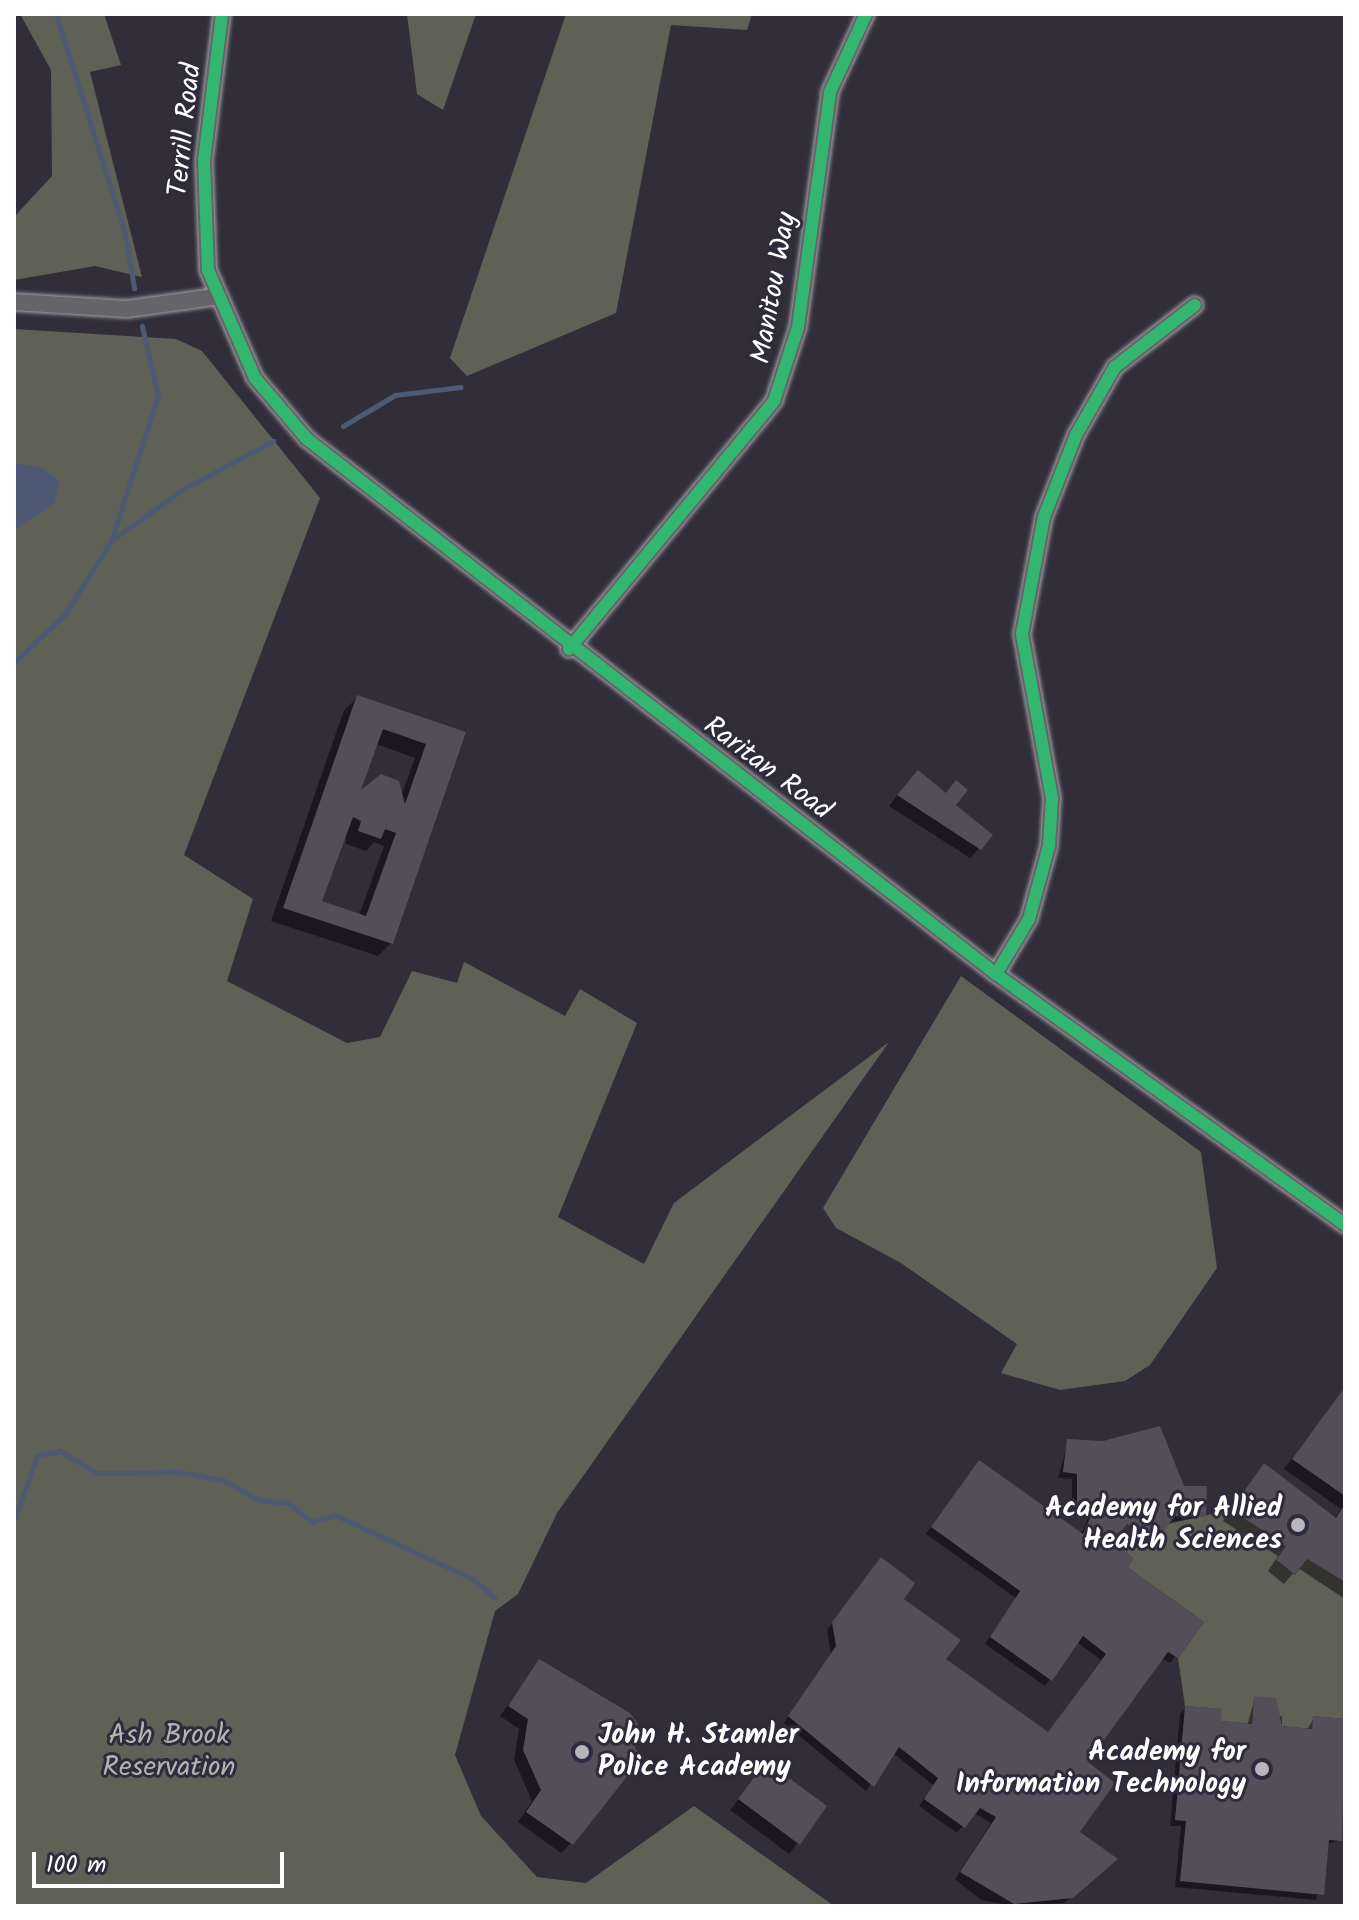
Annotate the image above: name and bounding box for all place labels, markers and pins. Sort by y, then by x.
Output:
place label: Academy for Allied Health Sciences [1045,1492,1282,1558]
marker: Academy for Allied Health Sciences [1289,1516,1307,1534]
place label: John H. Stamler Police Academy [598,1719,799,1785]
place label: Academy for Information Technology [956,1736,1246,1802]
marker: John H. Stamler Police Academy [573,1743,591,1761]
marker: Academy for Information Technology [1253,1760,1271,1778]

